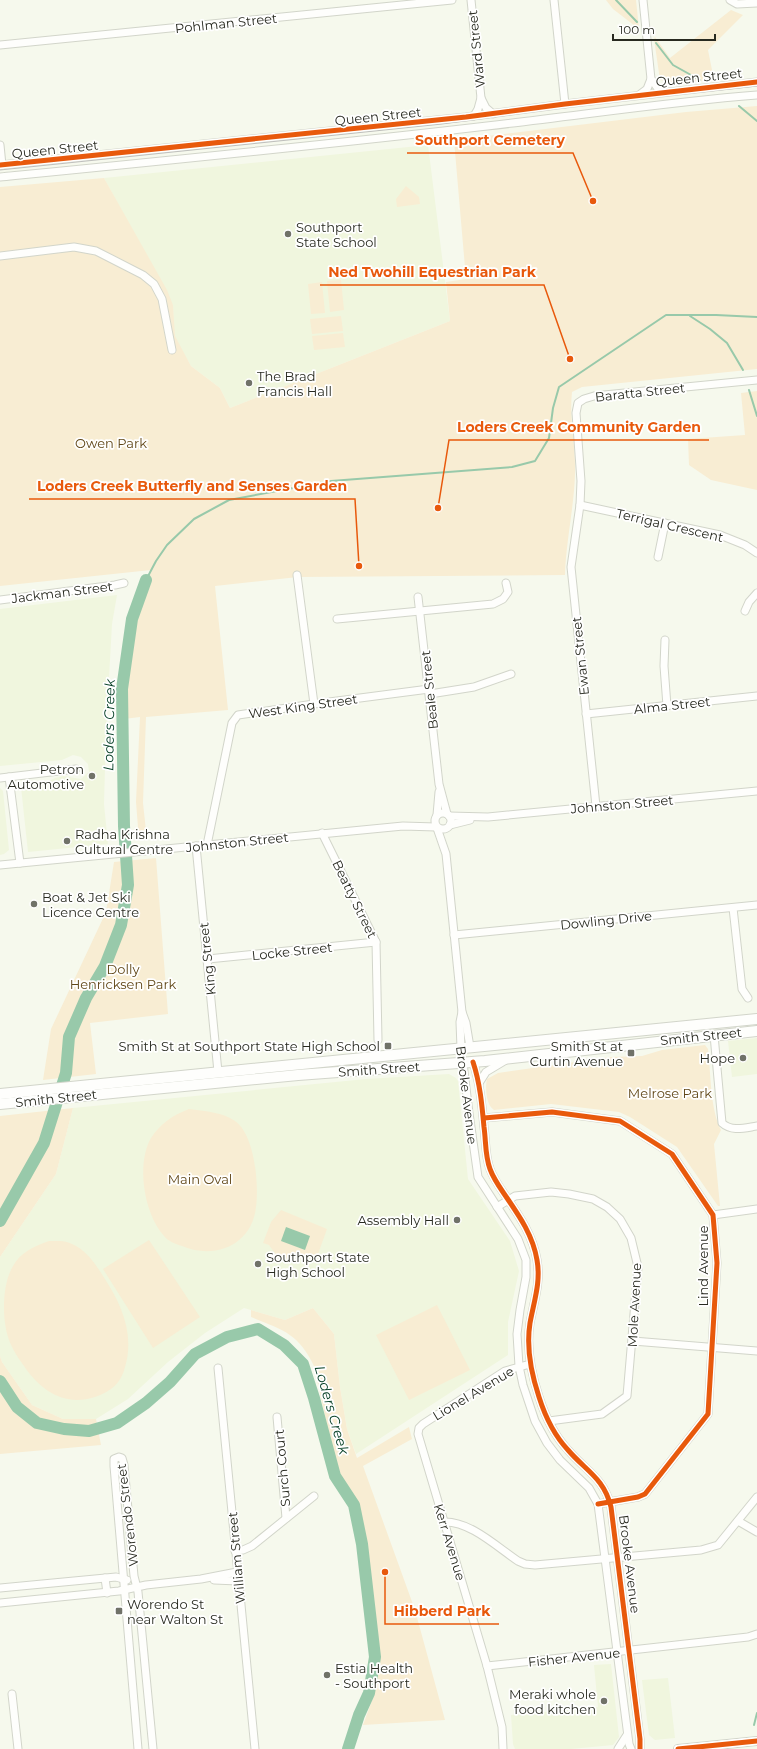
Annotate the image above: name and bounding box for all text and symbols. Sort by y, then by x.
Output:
street label: Ward Street [464,9,488,89]
street label: Pohlman Street [174,10,278,36]
scale bar [613,16,715,42]
text: 100 m [619,22,655,37]
street label: Queen Street [655,65,743,89]
street label: Queen Street [334,104,422,128]
callout: Southport Cemetery [407,127,573,153]
text: Southport Cemetery [415,131,566,149]
street label: Queen Street [11,137,99,161]
place label: Southport State School [296,219,377,250]
marker: Southport State School [283,229,293,239]
callout: Ned Twohill Equestrian Park [320,259,544,285]
text: Ned Twohill Equestrian Park [328,263,537,281]
place label: The Brad Francis Hall [257,368,332,399]
marker: The Brad Francis Hall [244,378,254,388]
street label: Baratta Street [594,379,686,405]
callout: Loders Creek Community Garden [449,414,709,440]
text: Loders Creek Community Garden [457,418,701,436]
park label: Owen Park [75,435,147,451]
callout: Loders Creek Butterfly and Senses Garden [29,473,355,499]
text: Loders Creek Butterfly and Senses Garden [37,477,347,495]
street label: Terrigal Crescent [615,505,725,545]
street label: Jackman Street [9,578,114,606]
street label: Ewan Street [568,616,592,696]
street label: Beale Street [417,650,441,730]
water label: Loders Creek [99,678,119,771]
street label: West King Street [248,690,358,722]
street label: Alma Street [633,693,711,717]
place label: Petron Automotive [7,761,84,792]
marker: Petron Automotive [87,771,97,781]
street label: Johnston Street [569,792,674,817]
place label: Radha Krishna Cultural Centre [75,826,173,857]
street label: Johnston Street [184,829,289,855]
marker: Radha Krishna Cultural Centre [62,836,72,846]
street label: Beatty Street [329,857,381,941]
place label: Boat & Jet Ski Licence Centre [42,889,139,920]
marker: Boat & Jet Ski Licence Centre [29,899,39,909]
street label: Dowling Drive [559,907,653,933]
street label: King Street [195,922,219,996]
street label: Locke Street [251,939,333,963]
park label: Dolly Henricksen Park [70,961,177,992]
street label: Smith Street [659,1024,743,1048]
place label: Smith St at Southport State High School [118,1038,380,1054]
place label: Smith St at Curtin Avenue [530,1038,623,1069]
marker: Smith St at Southport State High School [383,1041,393,1051]
street label: Brooke Avenue [453,1045,481,1145]
marker: Smith St at Curtin Avenue [626,1048,636,1058]
place label: Hope [700,1050,735,1066]
marker: Hope [738,1053,748,1063]
street label: Smith Street [338,1058,420,1080]
park label: Melrose Park [628,1085,712,1101]
street label: Smith Street [14,1086,98,1110]
park label: Main Oval [168,1171,232,1187]
place label: Assembly Hall [357,1212,449,1228]
marker: Assembly Hall [452,1215,462,1225]
street label: Lind Avenue [695,1225,711,1307]
place label: Southport State High School [266,1249,370,1280]
marker: Southport State High School [253,1259,263,1269]
street label: Mole Avenue [624,1262,644,1348]
street label: Lionel Avenue [429,1362,517,1424]
water label: Loders Creek [311,1363,353,1457]
street label: Surch Court [271,1429,293,1507]
street label: Worendo Street [113,1463,141,1567]
street label: Kerr Avenue [431,1502,469,1583]
street label: William Street [224,1511,248,1605]
street label: Brooke Avenue [616,1514,644,1614]
place label: Worendo St near Walton St [127,1596,223,1627]
callout: Hibberd Park [385,1598,499,1624]
text: Hibberd Park [393,1602,491,1620]
marker: Worendo St near Walton St [114,1606,124,1616]
street label: Fisher Avenue [527,1644,621,1670]
place label: Estia Health - Southport [335,1660,413,1691]
marker: Estia Health - Southport [322,1670,332,1680]
place label: Meraki whole food kitchen [509,1686,596,1717]
marker: Meraki whole food kitchen [599,1696,609,1706]

